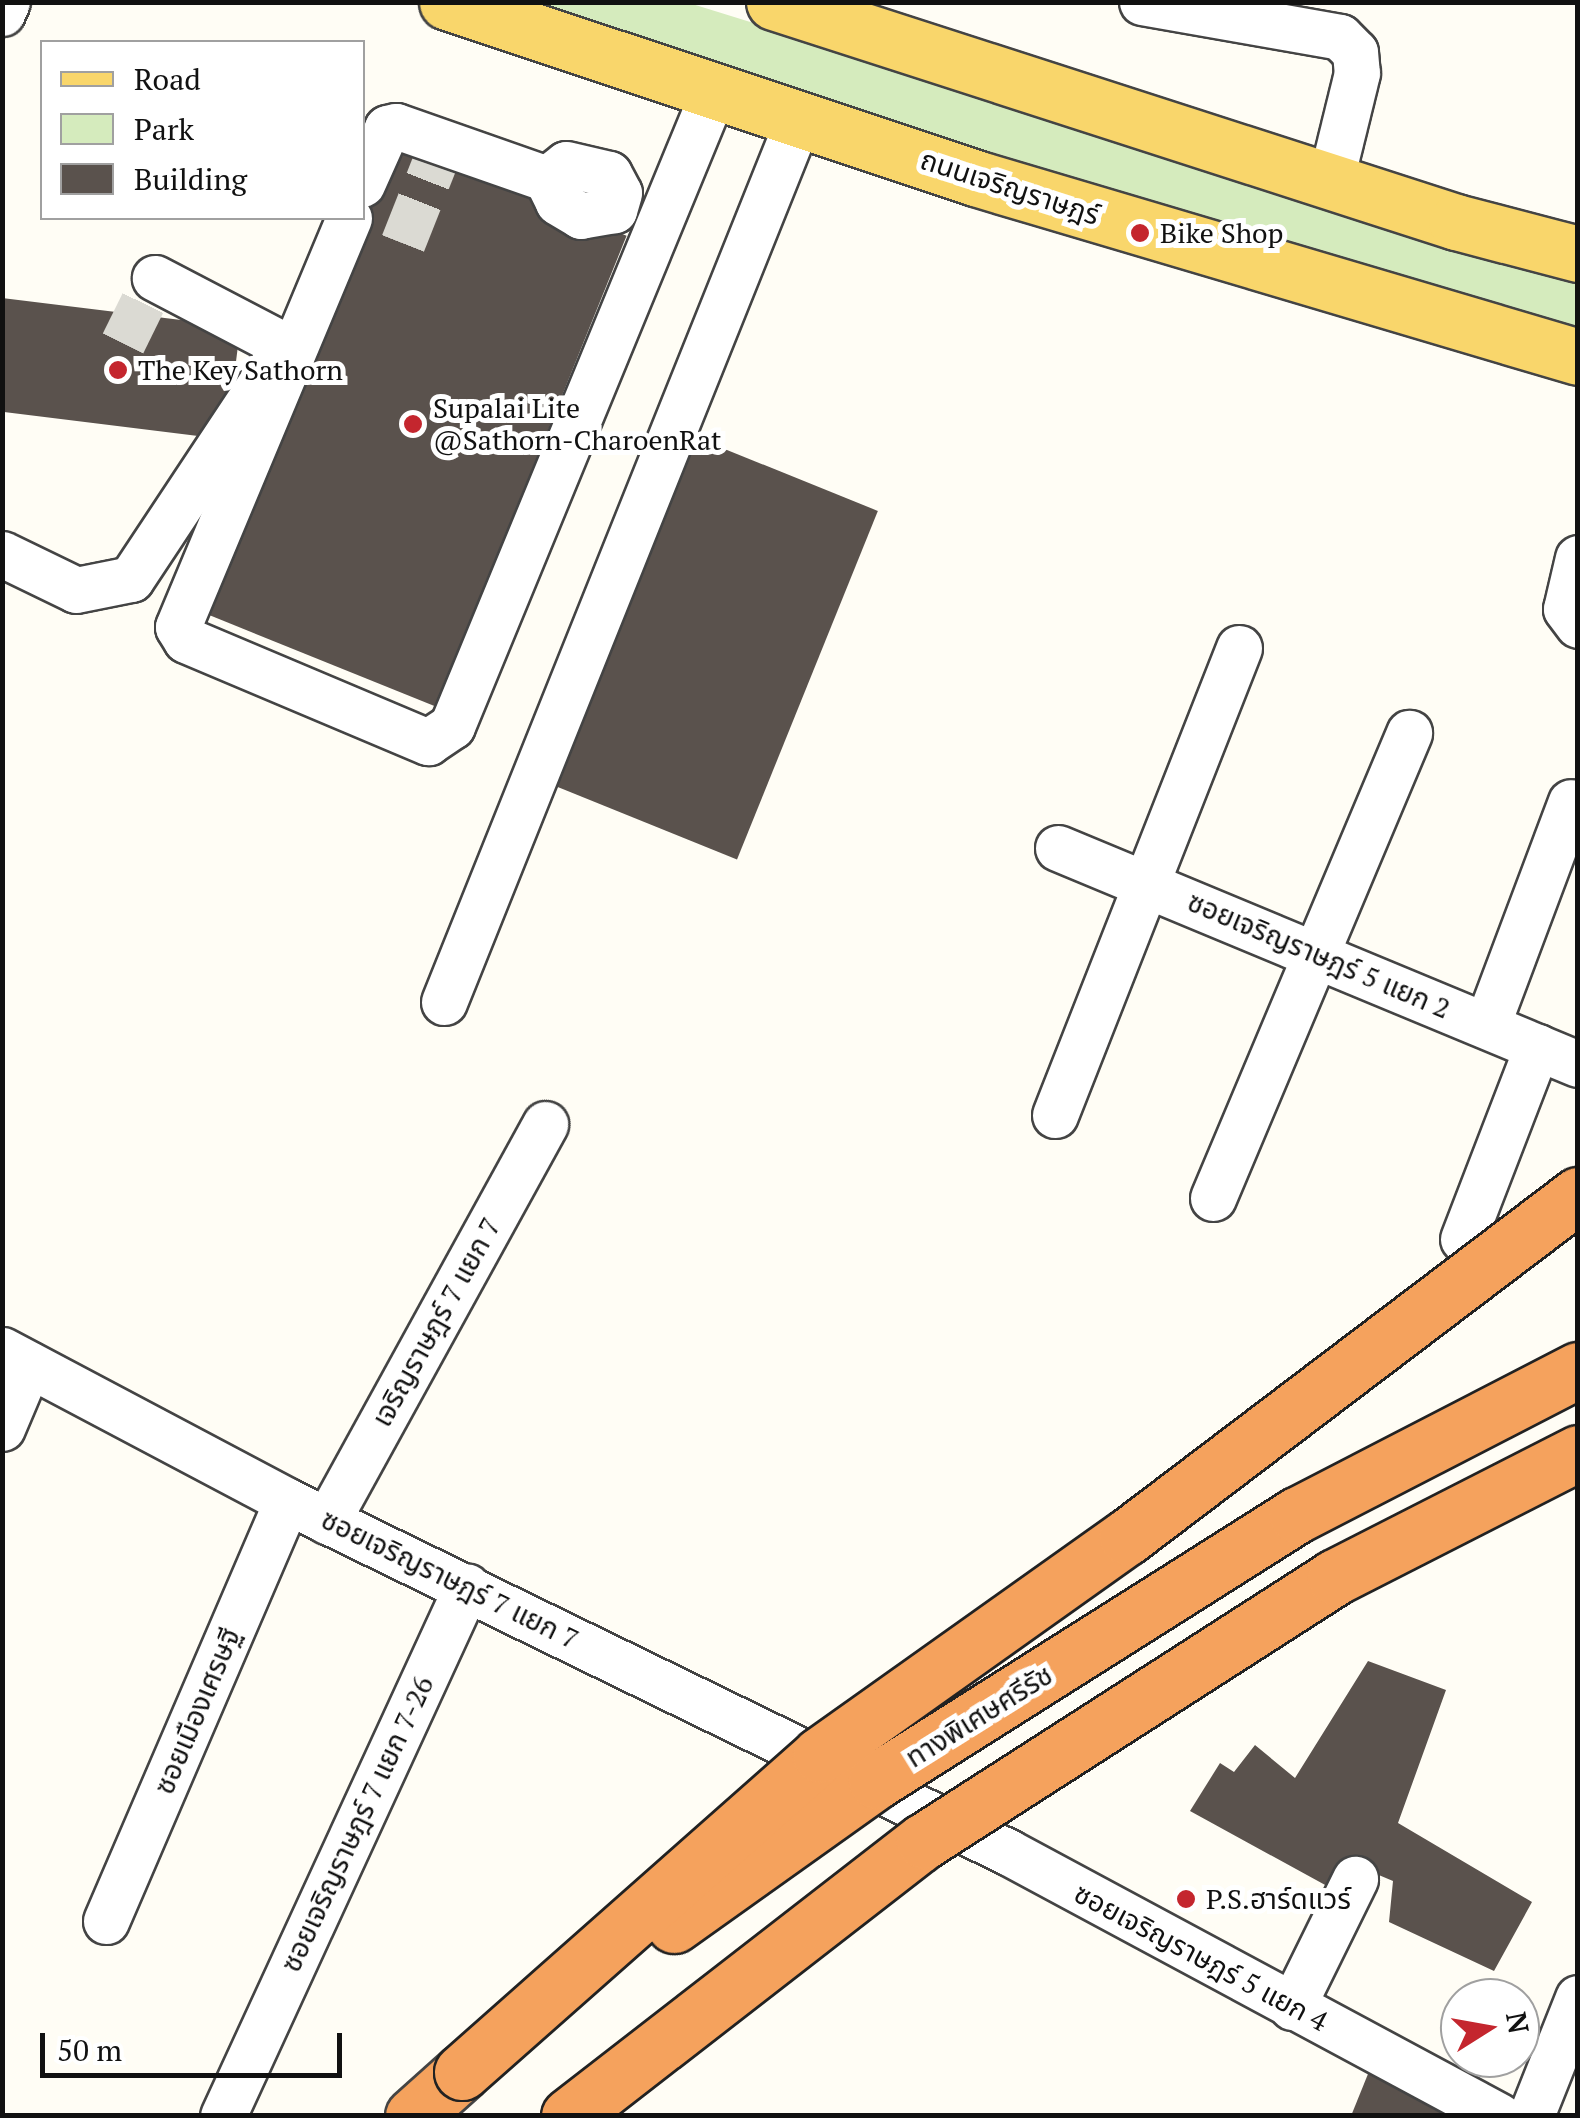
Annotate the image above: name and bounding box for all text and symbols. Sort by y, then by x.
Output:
legend [40,40,365,220]
text: Road [134,59,201,99]
text: Park [134,109,194,149]
street label: ถนนเจริญราษฎร์ [916,142,1104,232]
text: Building [134,159,247,199]
place label: Bike Shop [1160,216,1283,250]
marker: Bike Shop [1129,222,1151,244]
place label: The Key Sathorn [138,353,343,387]
marker: The Key Sathorn [107,359,129,381]
place label: Supalai Lite @Sathorn-CharoenRat [433,391,721,457]
marker: Supalai Lite @Sathorn-CharoenRat [402,413,424,435]
street label: ซอยเจริญราษฎร์ 5 แยก 2 [1183,884,1455,1026]
street label: เจริญราษฎร์ 7 แยก 7 [365,1212,507,1432]
street label: ซอยเจริญราษฎร์ 7 แยก 7 [316,1502,584,1656]
street label: ซอยเมืองเศรษฐี [147,1623,247,1799]
street label: ทางพิเศษศรีรัช [899,1658,1059,1774]
street label: ซอยเจริญราษฎร์ 7 แยก 7-26 [274,1671,440,1977]
street label: ซอยเจริญราษฎร์ 5 แยก 4 [1069,1876,1333,2038]
place label: P.S.ฮาร์ดแวร์ [1206,1882,1351,1916]
marker: P.S.ฮาร์ดแวร์ [1175,1888,1197,1910]
north arrow [1440,1978,1540,2078]
text: N [1498,2009,1538,2037]
scale bar [45,2013,348,2075]
text: 50 m [57,2030,122,2070]

